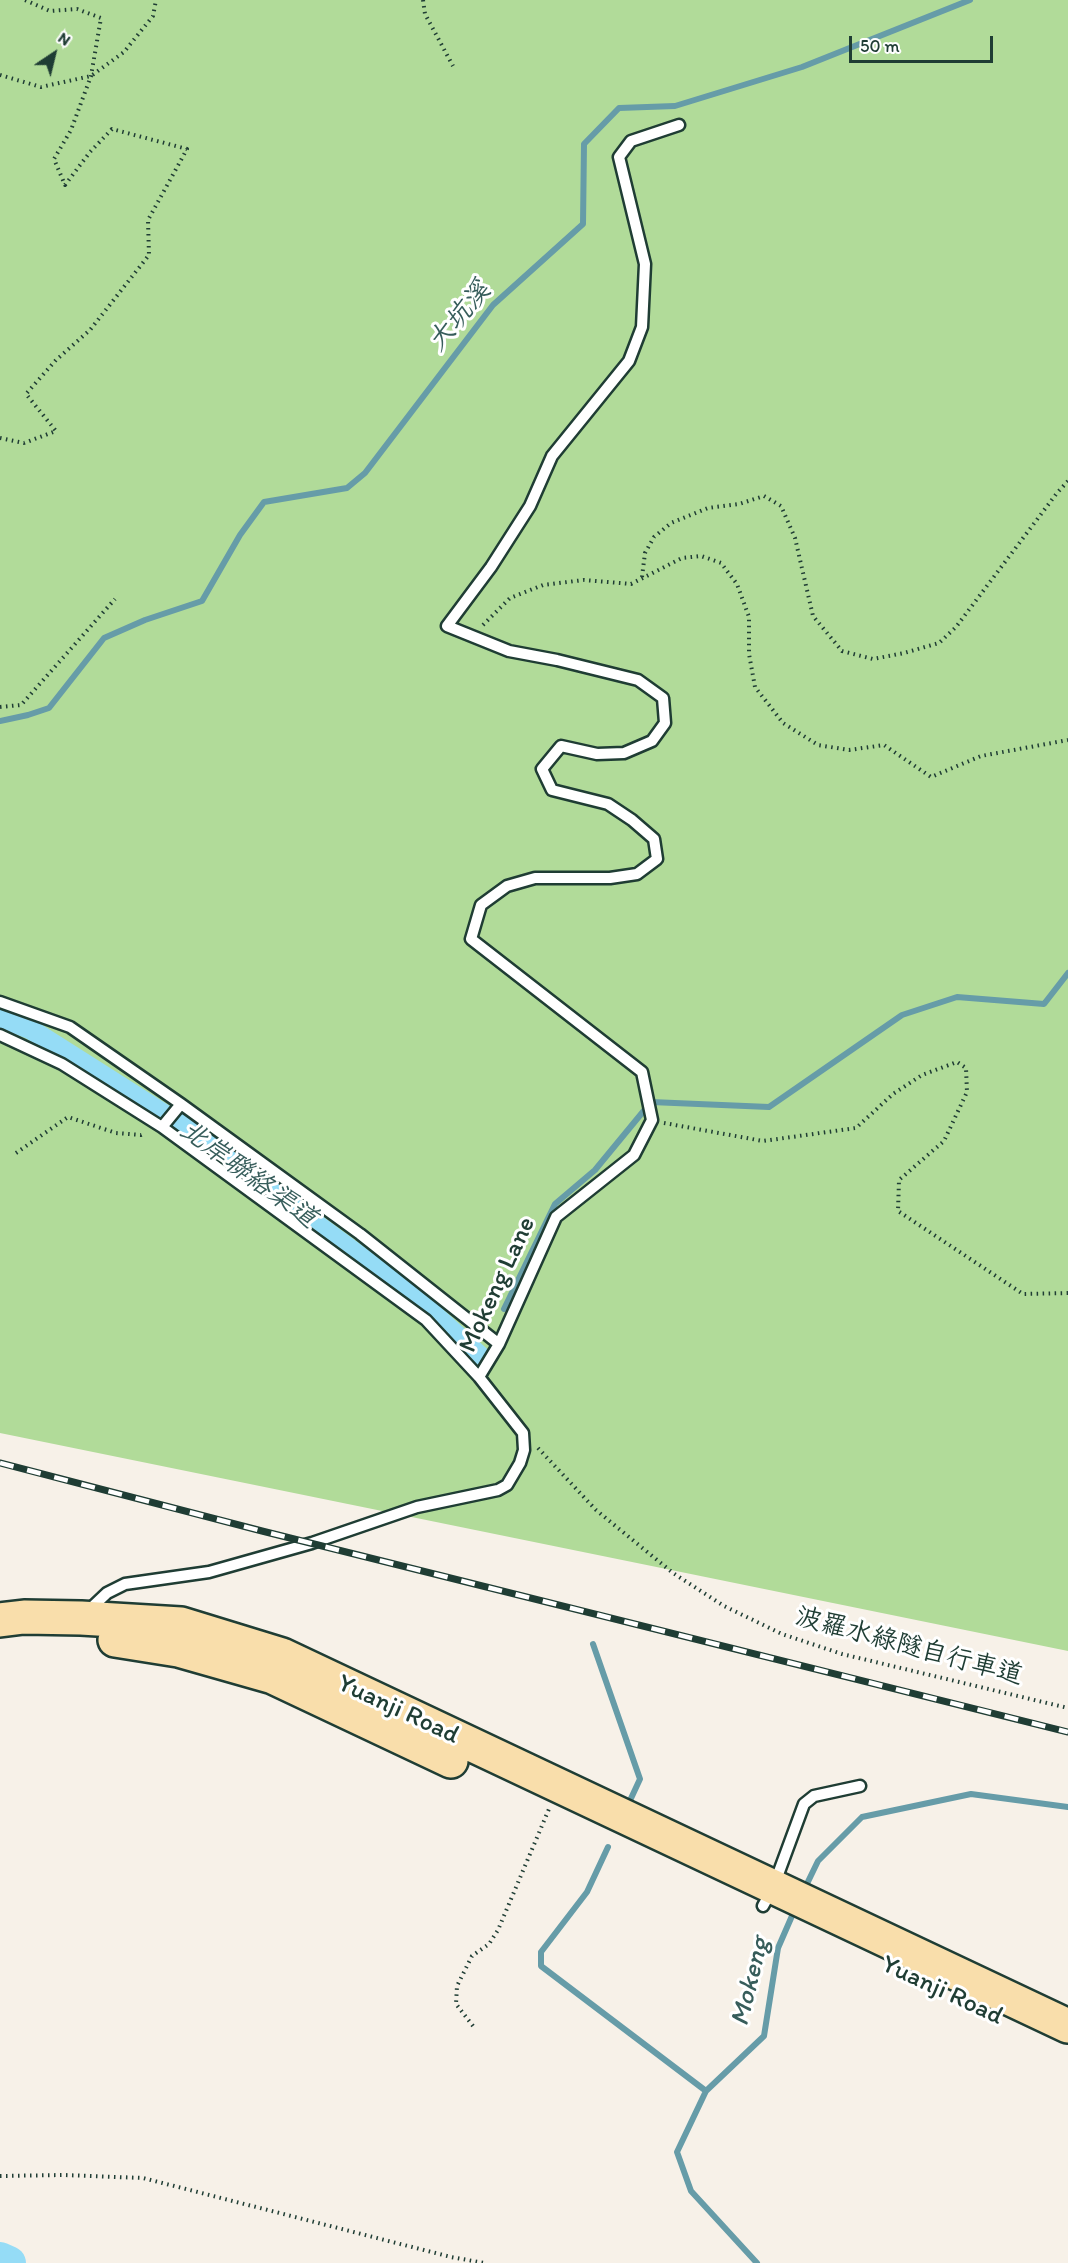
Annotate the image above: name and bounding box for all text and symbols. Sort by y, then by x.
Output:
north arrow [24,24,84,84]
scale bar [852,24,996,62]
text: N [55,28,74,50]
text: 50 m [860,35,900,57]
water label: 大坑溪 [422,276,498,358]
water label: 北岸聯絡渠道 [173,1114,323,1236]
street label: Mokeng Lane [453,1212,543,1358]
street label: 波羅水綠隧自行車道 [792,1602,1026,1692]
street label: Yuanji Road [332,1668,464,1752]
water label: Mokeng [724,1934,778,2030]
street label: Yuanji Road [876,1949,1008,2033]

